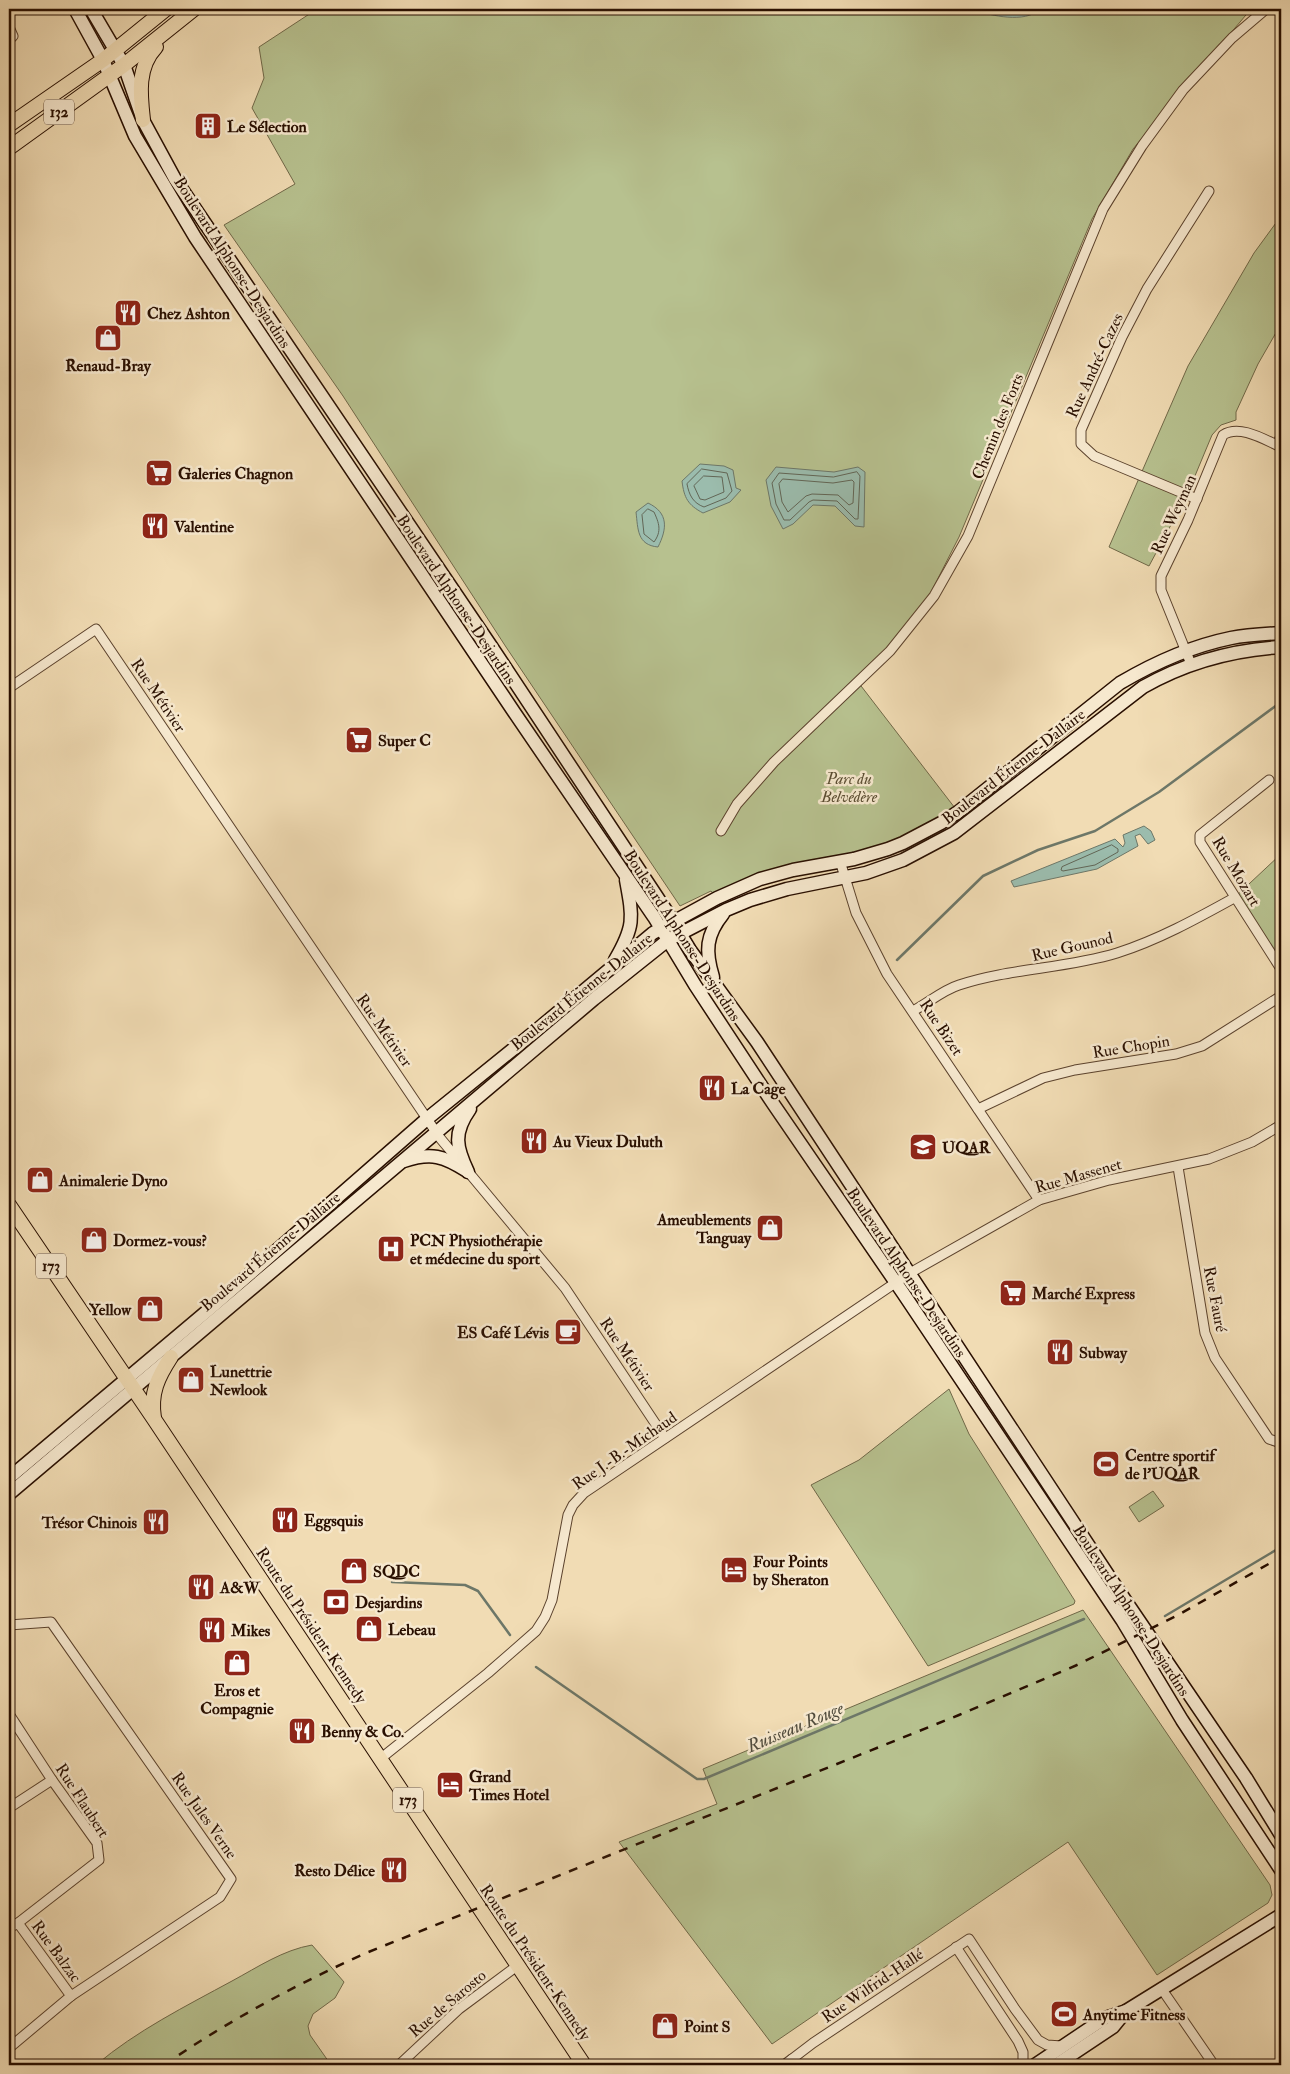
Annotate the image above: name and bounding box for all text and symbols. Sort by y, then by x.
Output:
road number: 132 [44,100,74,124]
building icon: Le Sélection [193,111,223,141]
place label: Le Sélection [227,117,307,137]
street label: Boulevard Alphonse-Desjardins [168,173,295,353]
restaurant icon: Chez Ashton [113,298,143,328]
place label: Chez Ashton [147,304,231,324]
street label: Rue André-Cazes [1062,310,1128,421]
shop icon: Renaud-Bray [93,323,123,353]
place label: Renaud-Bray [65,356,152,377]
street label: Chemin des Forts [968,370,1028,482]
supermarket icon: Galeries Chagnon [144,458,174,488]
place label: Galeries Chagnon [178,464,294,485]
street label: Rue Weyman [1147,471,1201,557]
restaurant icon: Valentine [140,511,170,541]
street label: Boulevard Alphonse-Desjardins [391,511,521,689]
place label: Valentine [173,517,234,537]
street label: Rue Métivier [126,655,190,736]
street label: Boulevard Étienne-Dallaire [937,704,1090,829]
supermarket icon: Super C [344,725,374,755]
place label: Super C [378,731,431,752]
park label: Parc du Belvédère [820,769,878,807]
street label: Rue Mozart [1207,833,1265,910]
street label: Boulevard Alphonse-Desjardins [618,846,745,1026]
street label: Boulevard Étienne-Dallaire [506,927,657,1055]
street label: Rue Gounod [1030,928,1115,966]
street label: Rue Métivier [352,990,417,1071]
street label: Rue Bizet [915,995,967,1060]
street label: Rue Chopin [1091,1031,1171,1064]
restaurant icon: La Cage [697,1073,727,1103]
place label: La Cage [731,1079,786,1100]
restaurant icon: Au Vieux Duluth [519,1126,549,1156]
place label: Au Vieux Duluth [552,1132,663,1152]
school or university icon: UQAR [908,1132,938,1162]
place label: UQAR [942,1138,992,1158]
street label: Rue Massenet [1033,1154,1124,1198]
shop icon: Animalerie Dyno [25,1165,55,1195]
place label: Animalerie Dyno [58,1171,168,1192]
street label: Boulevard Alphonse-Desjardins [841,1184,971,1362]
street label: Boulevard Étienne-Dallaire [196,1186,345,1316]
place label: Ameublements Tanguay [656,1210,752,1249]
shop icon: Ameublements Tanguay [755,1213,785,1243]
shop icon: Dormez-vous? [79,1225,109,1255]
place label: Dormez-vous? [113,1231,207,1251]
place label: PCN Physiothérapie et médecine du sport [410,1231,543,1270]
hospital icon: PCN Physiothérapie et médecine du sport [376,1234,406,1264]
road number: 173 [36,1254,66,1278]
street label: Rue Fauré [1199,1265,1231,1334]
supermarket icon: Marché Express [998,1278,1028,1308]
place label: Marché Express [1031,1284,1136,1305]
shop icon: Yellow [135,1294,165,1324]
place label: Yellow [88,1300,132,1320]
street label: Rue Métivier [595,1314,659,1395]
cafe icon: ES Café Lévis [553,1317,583,1347]
place label: ES Café Lévis [457,1323,550,1343]
restaurant icon: Subway [1045,1337,1075,1367]
place label: Subway [1079,1343,1128,1364]
place label: Lunettrie Newlook [209,1362,272,1400]
shop icon: Lunettrie Newlook [176,1365,206,1395]
street label: Rue J.-B.-Michaud [568,1407,681,1495]
place label: Centre sportif de l'UQAR [1125,1446,1217,1484]
sports icon: Centre sportif de l'UQAR [1091,1449,1121,1479]
restaurant icon: Eggsquis [270,1505,300,1535]
restaurant icon: Trésor Chinois [141,1507,171,1537]
place label: Eggsquis [304,1511,364,1532]
place label: Trésor Chinois [41,1513,138,1533]
street label: Boulevard Alphonse-Desjardins [1067,1521,1194,1701]
street label: Route du Président-Kennedy [251,1544,371,1708]
place label: Four Points by Sheraton [752,1552,830,1591]
hotel icon: Four Points by Sheraton [719,1555,749,1585]
shop icon: SQDC [339,1556,369,1586]
place label: SQDC [373,1562,420,1582]
restaurant icon: A&W [186,1572,216,1602]
place label: A&W [219,1578,262,1598]
bank icon: Desjardins [321,1587,351,1617]
place label: Desjardins [355,1593,423,1613]
shop icon: Lebeau [354,1614,384,1644]
restaurant icon: Mikes [197,1615,227,1645]
place label: Lebeau [388,1620,436,1640]
place label: Mikes [230,1621,271,1641]
shop icon: Eros et Compagnie [222,1648,252,1678]
place label: Eros et Compagnie [200,1681,274,1720]
water label: Ruisseau Rouge [742,1696,848,1759]
restaurant icon: Benny & Co. [287,1716,317,1746]
place label: Benny & Co. [321,1722,404,1743]
street label: Rue Flaubert [51,1760,113,1841]
place label: Grand Times Hotel [468,1767,550,1805]
street label: Rue Jules Verne [166,1768,242,1864]
hotel icon: Grand Times Hotel [435,1770,465,1800]
road number: 173 [393,1788,423,1812]
restaurant icon: Resto Délice [379,1855,409,1885]
place label: Resto Délice [294,1861,375,1881]
street label: Route du Président-Kennedy [475,1881,595,2045]
street label: Rue Balzac [27,1917,86,1987]
street label: Rue Wilfrid-Hallé [818,1944,928,2027]
street label: Rue de Sarosto [405,1965,491,2042]
sports icon: Anytime Fitness [1049,1999,1079,2029]
place label: Anytime Fitness [1082,2005,1186,2026]
shop icon: Point S [650,2011,680,2041]
place label: Point S [684,2017,731,2037]

